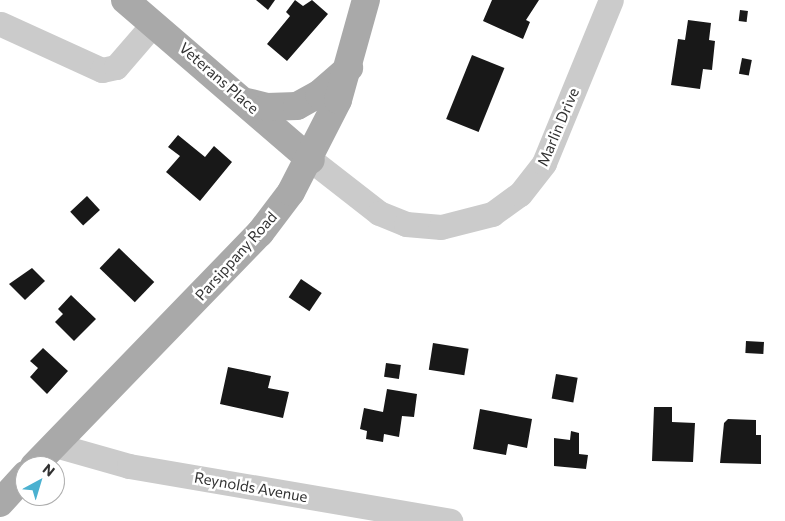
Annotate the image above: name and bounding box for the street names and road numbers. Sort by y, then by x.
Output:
street label: Veterans Place [176,39,262,117]
street label: Marlin Drive [533,85,583,169]
street label: Parsippany Road [191,208,281,304]
street label: Reynolds Avenue [193,468,309,506]

